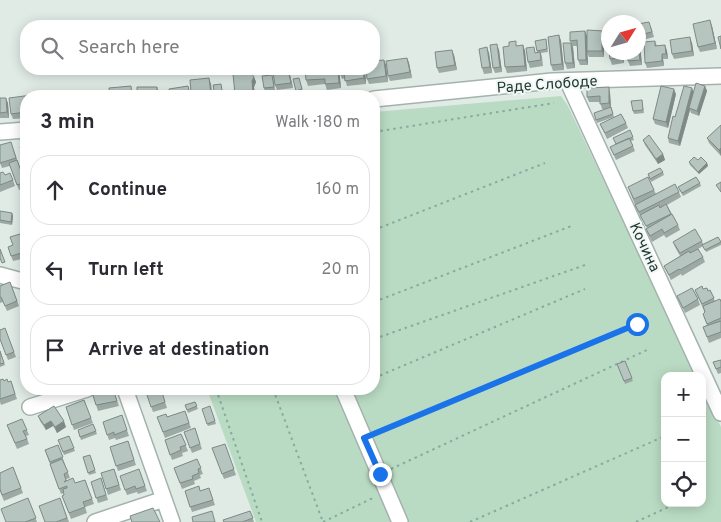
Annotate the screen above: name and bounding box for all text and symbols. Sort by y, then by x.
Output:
north arrow [601,15,646,60]
search box [20,20,380,75]
icon: search [38,34,66,62]
text: Search here [78,36,180,60]
street label: Раде Слободе [496,72,598,99]
text: 3 min [40,109,95,136]
text: Walk · 180 m [275,113,360,133]
icon: ahead [41,176,69,204]
text: Continue [88,178,167,202]
text: 160 m [316,180,359,200]
street label: Кочина [624,220,663,275]
icon: left [41,256,69,284]
text: Turn left [88,258,164,282]
text: 20 m [322,260,359,280]
route start [626,313,649,336]
icon: arrive [41,336,69,364]
text: Arrive at destination [88,338,269,362]
map controls [661,372,706,507]
button: + [661,372,706,417]
button: − [661,417,706,462]
button: locate [661,462,706,507]
route end [369,463,392,486]

